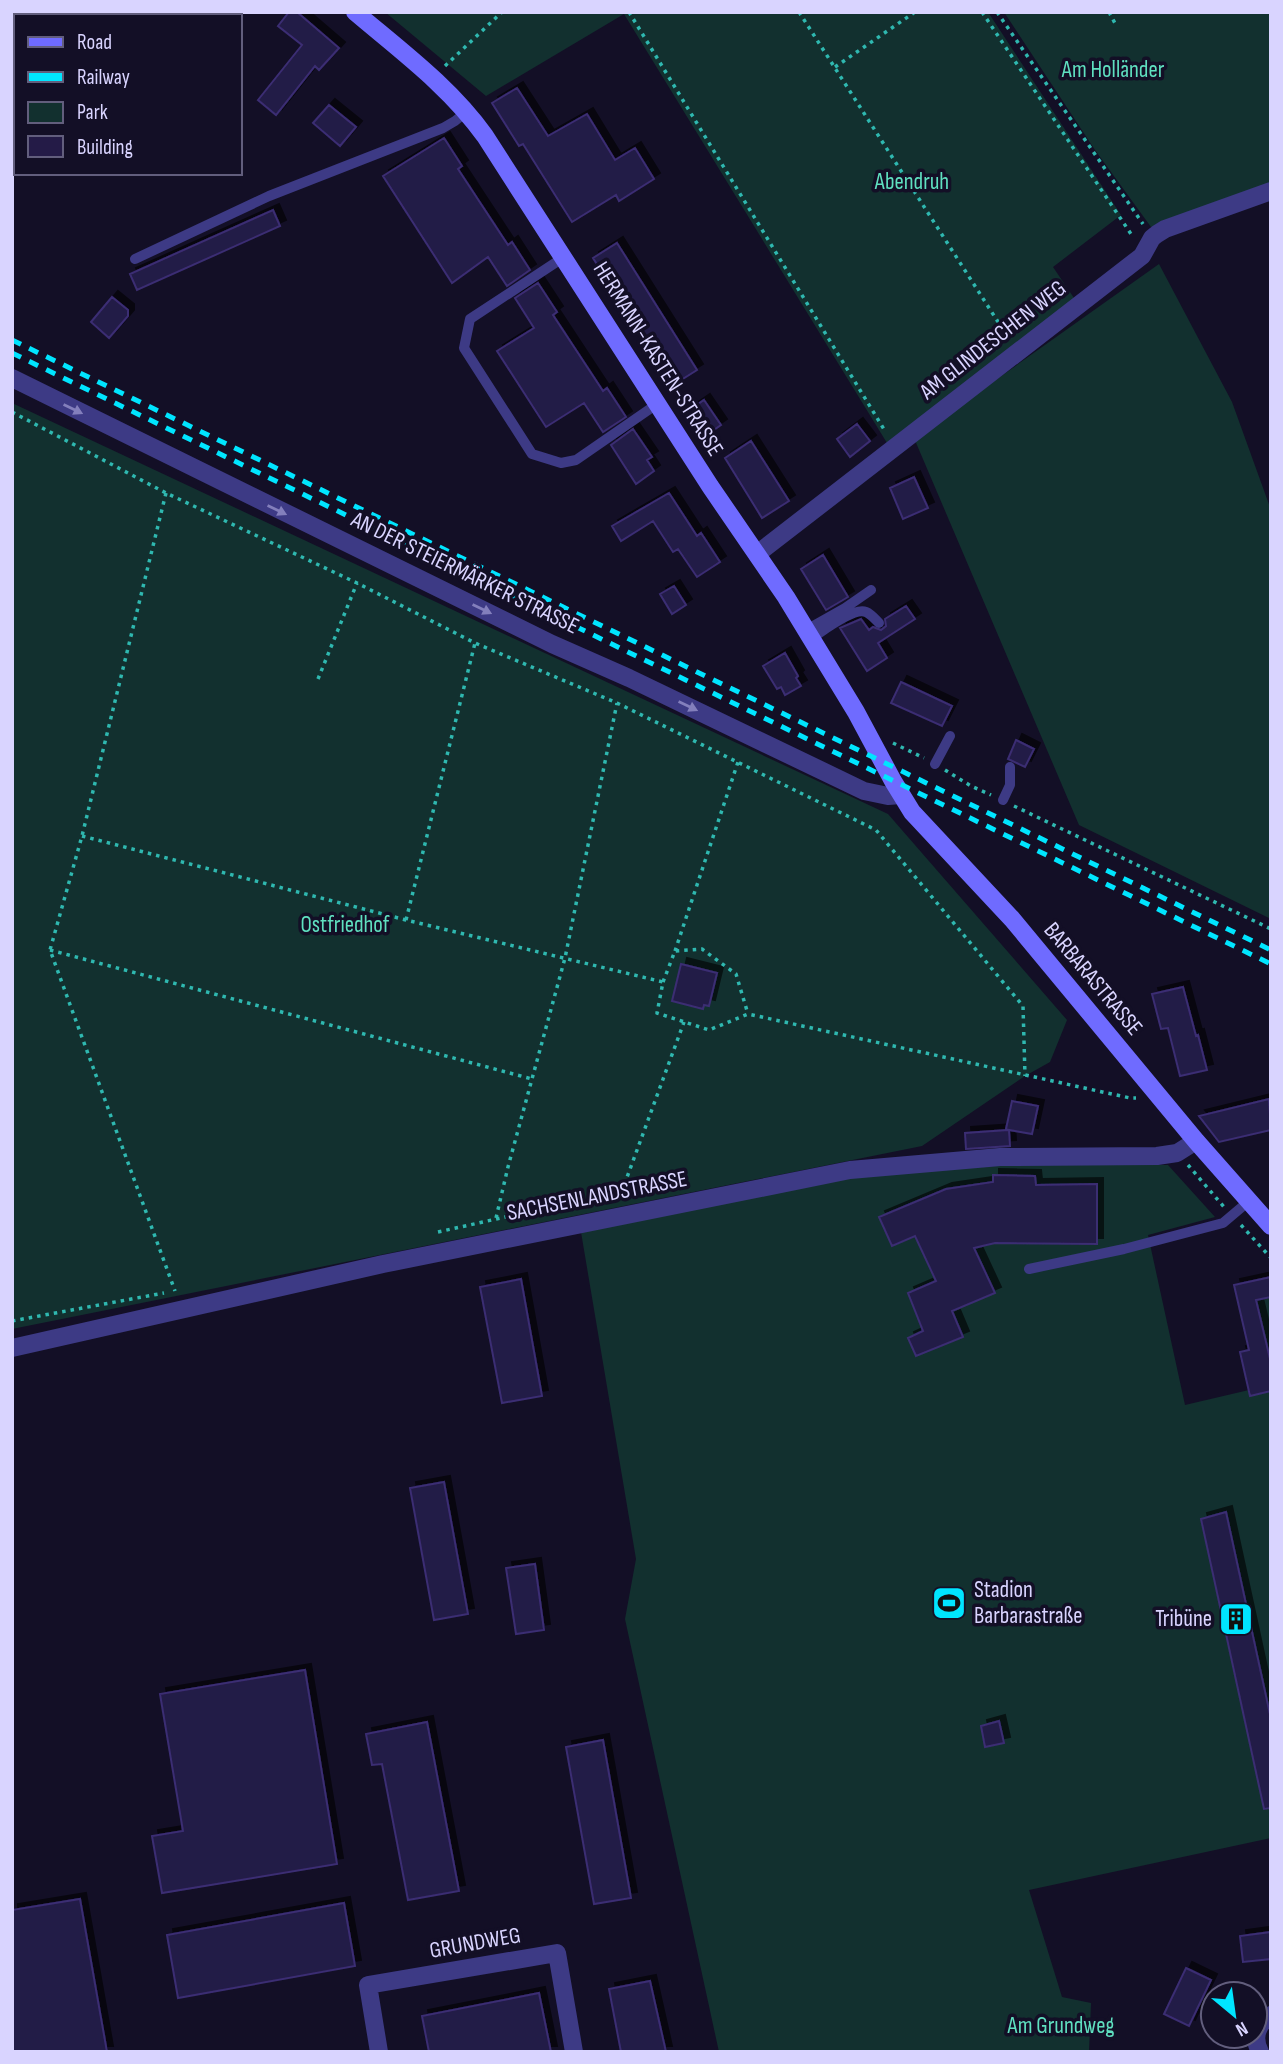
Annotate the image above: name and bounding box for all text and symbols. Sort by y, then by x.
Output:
legend [14,14,242,175]
text: Road [77,30,112,55]
park label: Am Holländer [1061,56,1165,84]
text: Railway [77,65,130,90]
text: Park [77,100,108,125]
text: Building [77,135,133,160]
park label: Abendruh [874,168,949,196]
street label: HERMANN-KASTEN-STRASSE [587,257,729,461]
street label: AM GLINDESCHEN WEG [914,274,1072,406]
one-way arrow [63,403,83,414]
one-way arrow [267,504,287,515]
street label: AN DER STEIERMÄRKER STRASSE [346,505,583,640]
one-way arrow [472,604,492,615]
one-way arrow [678,700,698,712]
park label: Ostfriedhof [301,911,390,939]
street label: BARBARASTRASSE [1038,917,1148,1041]
street label: SACHSENLANDSTRASSE [505,1165,689,1227]
place label: Stadion Barbarastraße [974,1576,1083,1630]
sports icon: Stadion Barbarastraße [930,1584,968,1622]
building icon: Tribüne [1217,1600,1255,1638]
place label: Tribüne [1155,1605,1212,1633]
street label: GRUNDWEG [427,1921,523,1965]
north arrow [1199,1980,1269,2050]
park label: Am Grundweg [1006,2012,1115,2040]
text: N [1231,2016,1252,2041]

